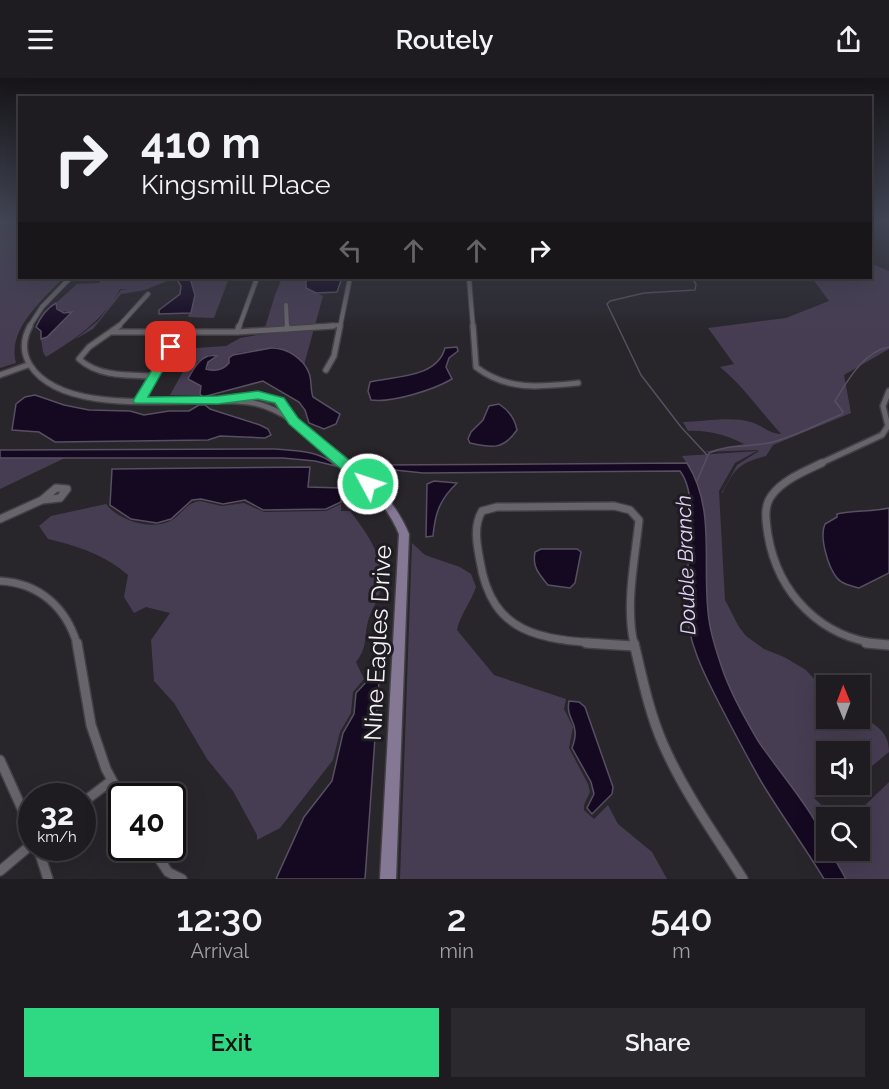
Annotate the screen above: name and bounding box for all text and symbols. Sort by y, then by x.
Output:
icon: menu [24,23,57,56]
icon: share [832,23,865,56]
text: Routely [395,24,494,55]
text: 410 m [141,119,261,168]
icon: right [42,120,120,198]
text: Kingsmill Place [141,169,331,200]
icon: left [334,234,367,267]
icon: ahead [397,234,430,267]
icon: ahead [460,234,493,267]
icon: right [523,234,556,267]
pin [145,321,196,372]
icon: arrive [154,330,187,363]
position arrow [336,452,400,516]
water label: Double Branch [671,494,700,636]
street label: Nine Eagles Drive [358,544,397,742]
north arrow [816,675,870,729]
map controls [816,675,870,861]
button: sound [816,741,870,795]
speed limit sign: 40 [108,783,186,861]
text: 32 [40,797,74,832]
button: search [816,807,870,861]
text: km/h [37,828,77,846]
text: 12:30 [176,897,263,939]
text: 2 [447,897,467,939]
text: 540 [650,897,713,939]
text: Arrival [190,939,249,963]
text: min [439,939,474,963]
text: m [672,939,691,963]
button: Exit [24,1008,439,1077]
button: Share [451,1008,865,1077]

